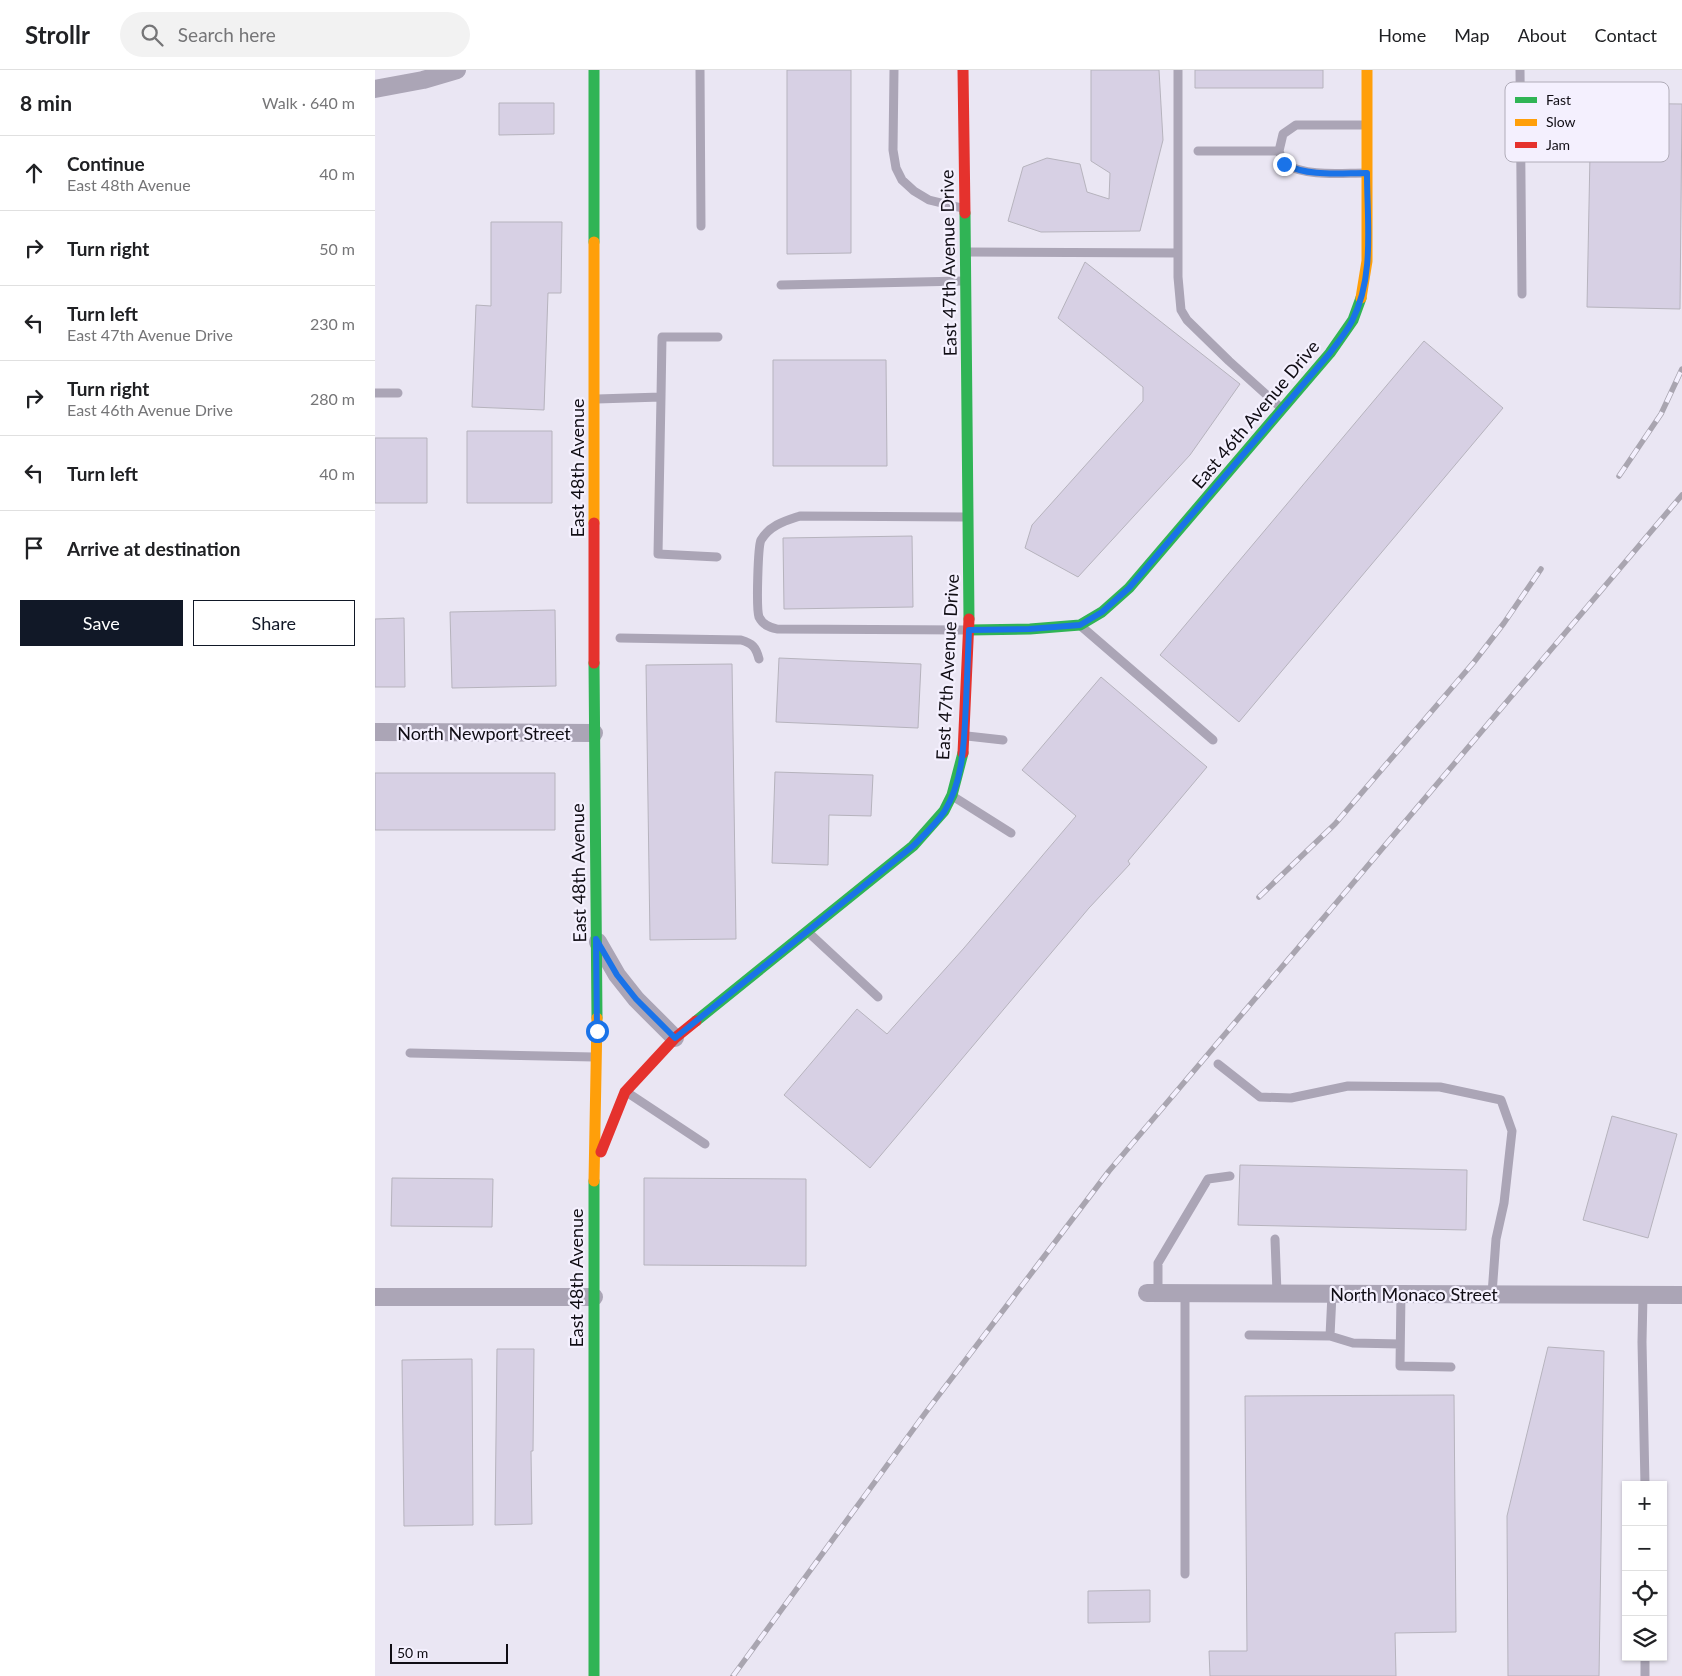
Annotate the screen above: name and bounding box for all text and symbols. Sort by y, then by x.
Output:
search box [120,12,470,57]
text: Strollr [25,20,90,49]
icon: search [138,21,166,49]
text: Search here [178,23,276,46]
text: Home [1378,24,1426,46]
text: Map [1454,24,1490,46]
text: About [1518,24,1567,46]
text: Contact [1595,24,1657,46]
legend [1505,82,1669,162]
text: 8 min [20,90,72,115]
text: Fast [1546,91,1571,108]
text: Walk · 640 m [262,93,355,112]
text: Slow [1546,113,1576,130]
text: Jam [1546,136,1570,153]
text: Continue [67,152,145,175]
route end [1273,153,1296,176]
icon: ahead [20,159,48,187]
text: 40 m [319,164,355,183]
street label: East 47th Avenue Drive [935,170,961,356]
text: East 48th Avenue [67,175,191,194]
icon: right [20,234,48,262]
text: Turn right [67,237,149,260]
text: 50 m [319,239,355,258]
text: Turn left [67,302,138,325]
icon: left [20,309,48,337]
text: 230 m [310,314,355,333]
text: East 47th Avenue Drive [67,325,233,344]
street label: East 46th Avenue Drive [1187,335,1323,493]
text: Turn right [67,377,149,400]
icon: right [20,384,48,412]
text: 280 m [310,389,355,408]
street label: East 48th Avenue [566,398,588,538]
text: East 46th Avenue Drive [67,400,233,419]
icon: left [20,459,48,487]
text: Turn left [67,462,138,485]
text: 40 m [319,464,355,483]
icon: arrive [20,534,48,562]
text: Arrive at destination [67,537,240,560]
street label: East 47th Avenue Drive [931,573,963,761]
button: Save [20,600,183,646]
button: Share [193,600,355,646]
street label: North Newport Street [397,722,571,744]
street label: East 48th Avenue [566,803,590,943]
route start [586,1020,609,1043]
street label: East 48th Avenue [565,1208,587,1348]
street label: North Monaco Street [1330,1283,1498,1305]
map controls [1622,1481,1667,1661]
button: + [1622,1481,1667,1526]
button: − [1622,1526,1667,1571]
button: locate [1622,1571,1667,1616]
button: layers [1622,1616,1667,1661]
scale bar [390,1641,507,1664]
text: 50 m [397,1644,428,1661]

